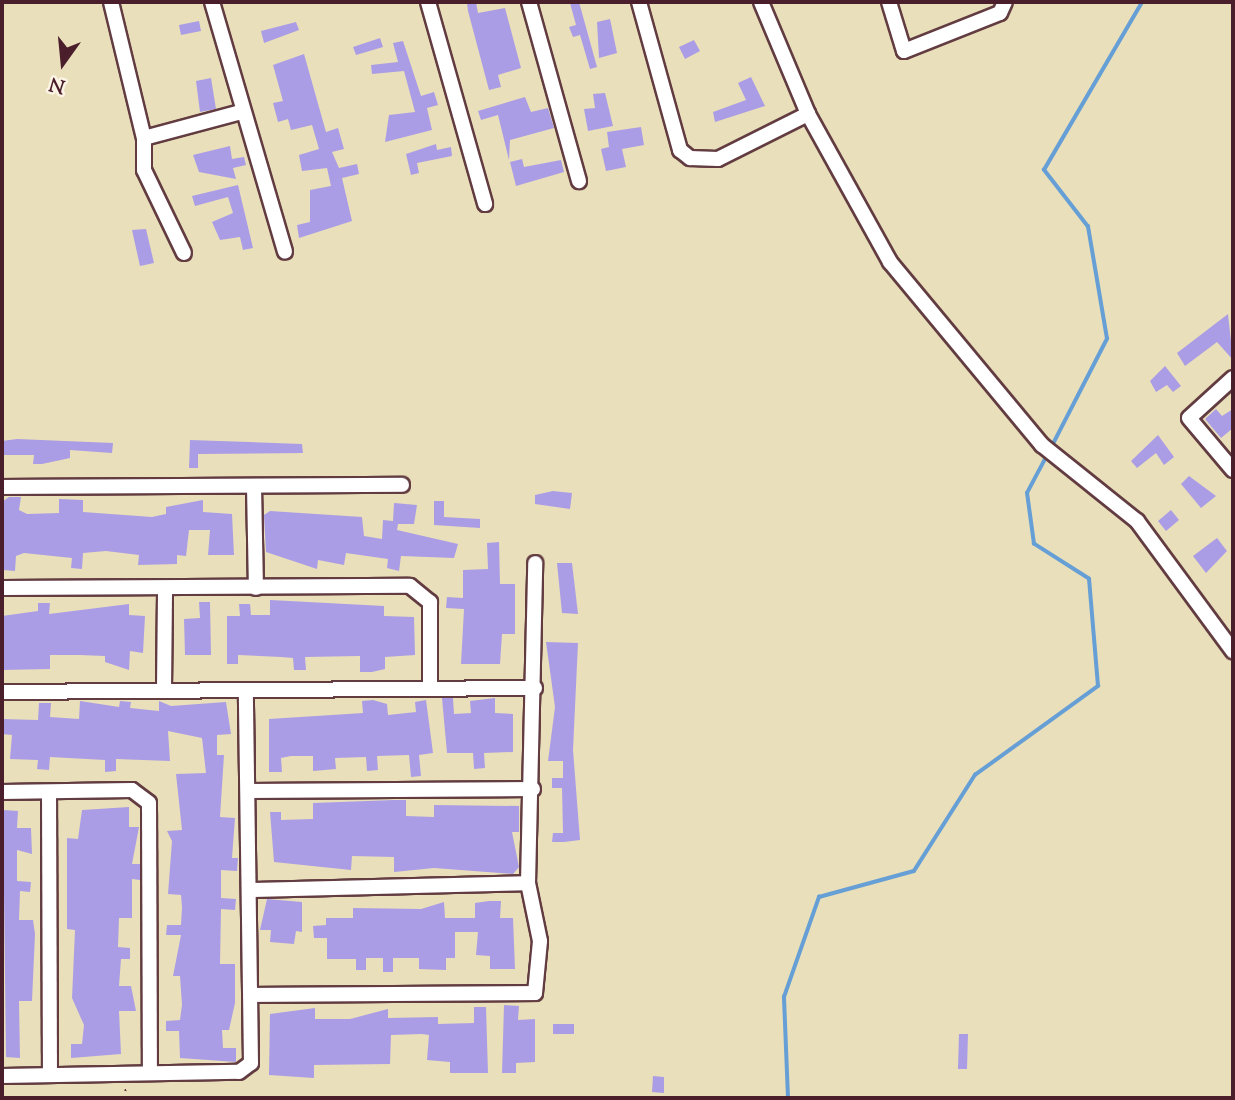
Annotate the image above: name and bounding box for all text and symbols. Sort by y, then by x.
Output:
north arrow [28,28,98,98]
text: N [47,69,68,99]

